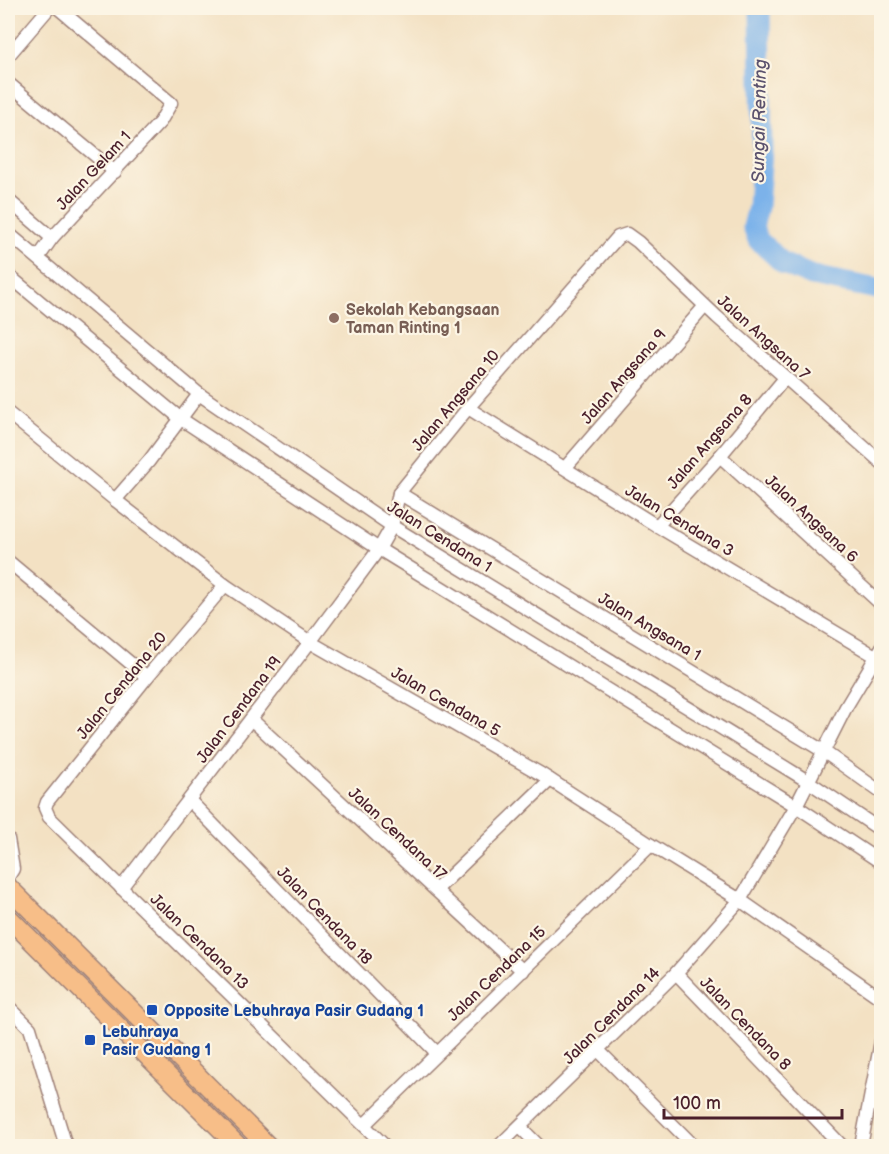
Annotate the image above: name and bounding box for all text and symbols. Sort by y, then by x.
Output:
water label: Sungai Renting [748,59,771,183]
street label: Jalan Gelam 1 [53,128,135,214]
street label: Jalan Angsana 7 [713,292,813,385]
place label: Sekolah Kebangsaan Taman Rinting 1 [346,301,500,338]
marker: Sekolah Kebangsaan Taman Rinting 1 [327,311,341,325]
street label: Jalan Angsana 9 [578,326,671,428]
street label: Jalan Angsana 10 [408,347,504,455]
street label: Jalan Angsana 8 [664,391,757,493]
street label: Jalan Angsana 6 [761,471,862,567]
street label: Jalan Cendana 3 [621,481,737,561]
street label: Jalan Cendana 1 [383,498,495,577]
street label: Jalan Angsana 1 [594,589,704,665]
street label: Jalan Cendana 20 [73,629,171,743]
street label: Jalan Cendana 19 [193,653,286,767]
street label: Jalan Cendana 5 [387,663,503,741]
street label: Jalan Cendana 17 [344,784,450,885]
street label: Jalan Cendana 18 [272,863,376,969]
street label: Jalan Cendana 13 [146,890,252,994]
street label: Jalan Cendana 15 [444,922,550,1026]
street label: Jalan Cendana 14 [560,963,665,1069]
street label: Jalan Cendana 8 [695,973,794,1075]
place label: Opposite Lebuhraya Pasir Gudang 1 [164,1002,424,1021]
marker: Opposite Lebuhraya Pasir Gudang 1 [145,1003,159,1017]
place label: Lebuhraya Pasir Gudang 1 [102,1023,211,1060]
marker: Lebuhraya Pasir Gudang 1 [83,1033,97,1047]
scale bar [664,1082,842,1120]
text: 100 m [673,1093,721,1114]

